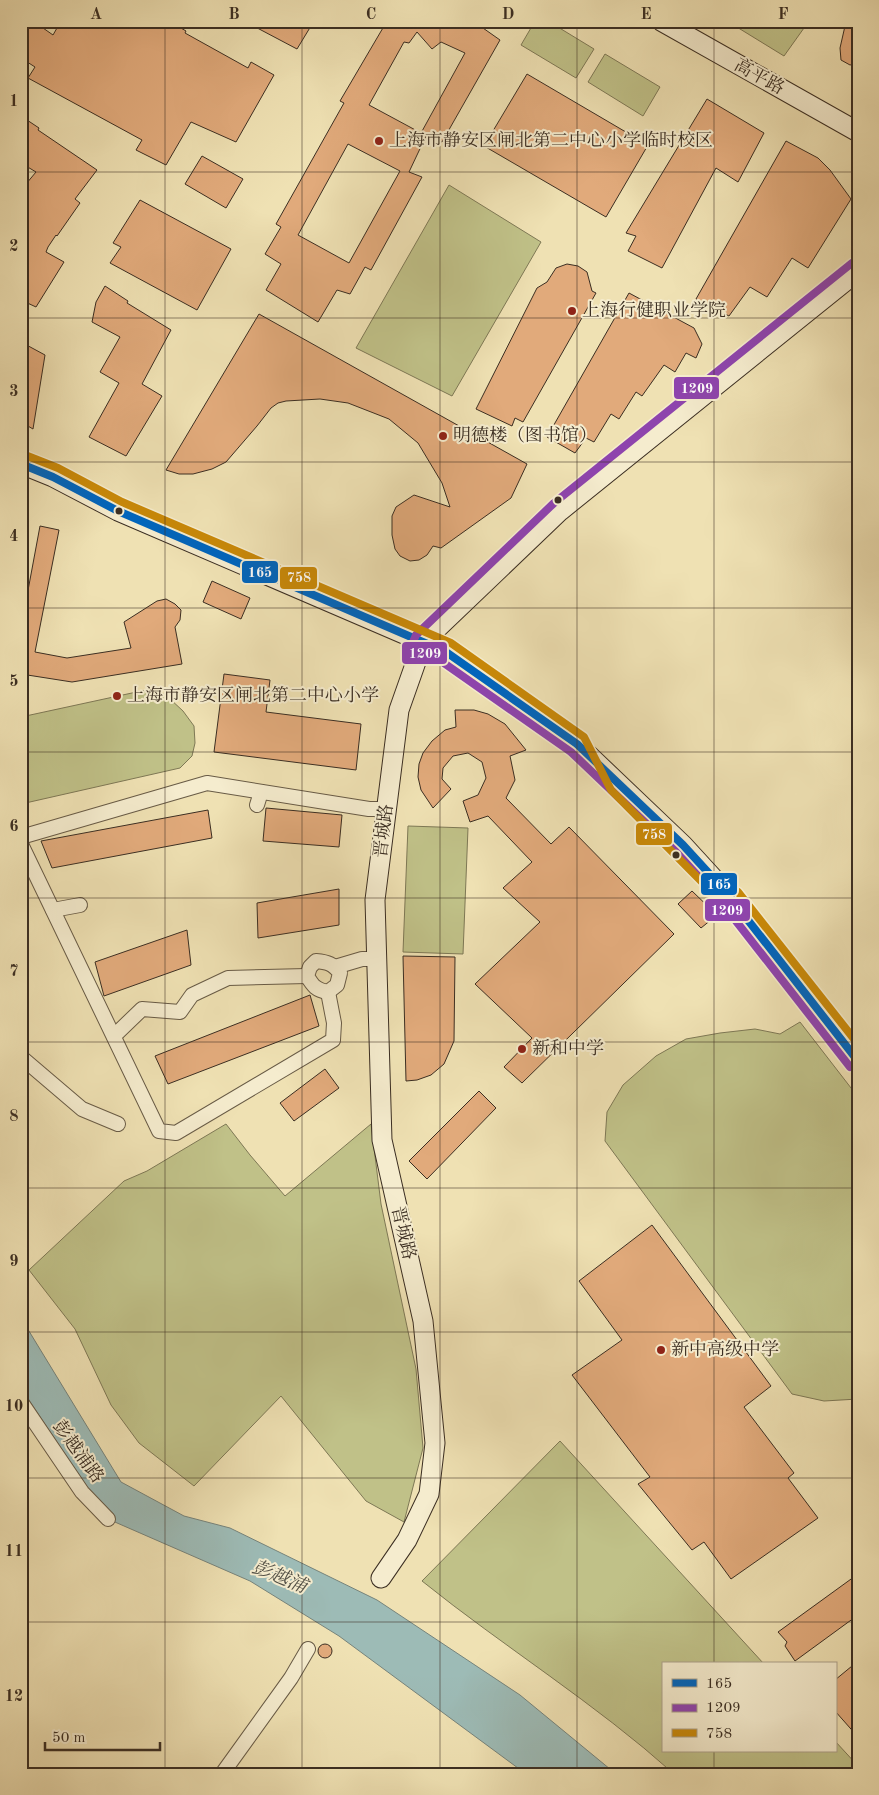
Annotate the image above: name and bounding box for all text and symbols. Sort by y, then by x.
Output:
text: A [90,7,102,23]
text: B [228,7,240,23]
text: C [366,7,376,23]
text: D [502,7,514,23]
text: E [640,7,652,23]
text: F [778,7,789,23]
street label: 高平路 [731,54,788,98]
text: 1 [9,94,19,110]
place label: 上海市静安区闸北第二中心小学临时校区 [389,130,713,150]
marker: 上海市静安区闸北第二中心小学临时校区 [373,135,385,147]
text: 2 [9,239,19,255]
place label: 上海行健职业学院 [582,300,726,320]
marker: 上海行健职业学院 [566,305,578,317]
line badge: 1209 [673,376,720,400]
text: 1209 [681,382,713,396]
text: 3 [9,384,19,400]
place label: 明德楼（图书馆） [453,425,597,445]
marker: 明德楼（图书馆） [437,430,449,442]
unlabelled marker [553,495,563,505]
unlabelled marker [114,506,124,516]
text: 4 [9,529,19,545]
line badge: 165 [241,560,279,584]
text: 165 [248,566,272,580]
line badge: 758 [279,566,318,590]
text: 758 [287,571,311,585]
line badge: 1209 [401,641,448,665]
text: 1209 [409,647,441,661]
text: 5 [9,674,19,690]
place label: 上海市静安区闸北第二中心小学 [127,685,379,705]
marker: 上海市静安区闸北第二中心小学 [111,690,123,702]
street label: 晋城路 [370,803,396,859]
text: 6 [9,819,19,835]
line badge: 758 [635,822,673,846]
text: 758 [642,828,666,842]
unlabelled marker [671,850,681,860]
line badge: 165 [700,872,738,896]
text: 165 [707,878,731,892]
line badge: 1209 [704,898,751,922]
text: 1209 [711,904,743,918]
text: 7 [9,964,19,980]
place label: 新和中学 [532,1038,604,1058]
marker: 新和中学 [516,1043,528,1055]
text: 8 [9,1109,19,1125]
street label: 晋城路 [388,1204,420,1261]
text: 9 [9,1254,19,1270]
place label: 新中高级中学 [671,1339,779,1359]
marker: 新中高级中学 [655,1344,667,1356]
text: 10 [5,1399,23,1415]
street label: 彭越浦路 [50,1416,108,1486]
text: 11 [5,1544,23,1560]
water label: 彭越浦 [249,1557,313,1599]
legend [662,1662,836,1752]
text: 165 [706,1677,732,1692]
text: 12 [5,1689,23,1705]
text: 1209 [706,1701,741,1716]
scale bar [45,1720,160,1752]
text: 758 [706,1727,732,1742]
text: 50 m [52,1731,86,1746]

